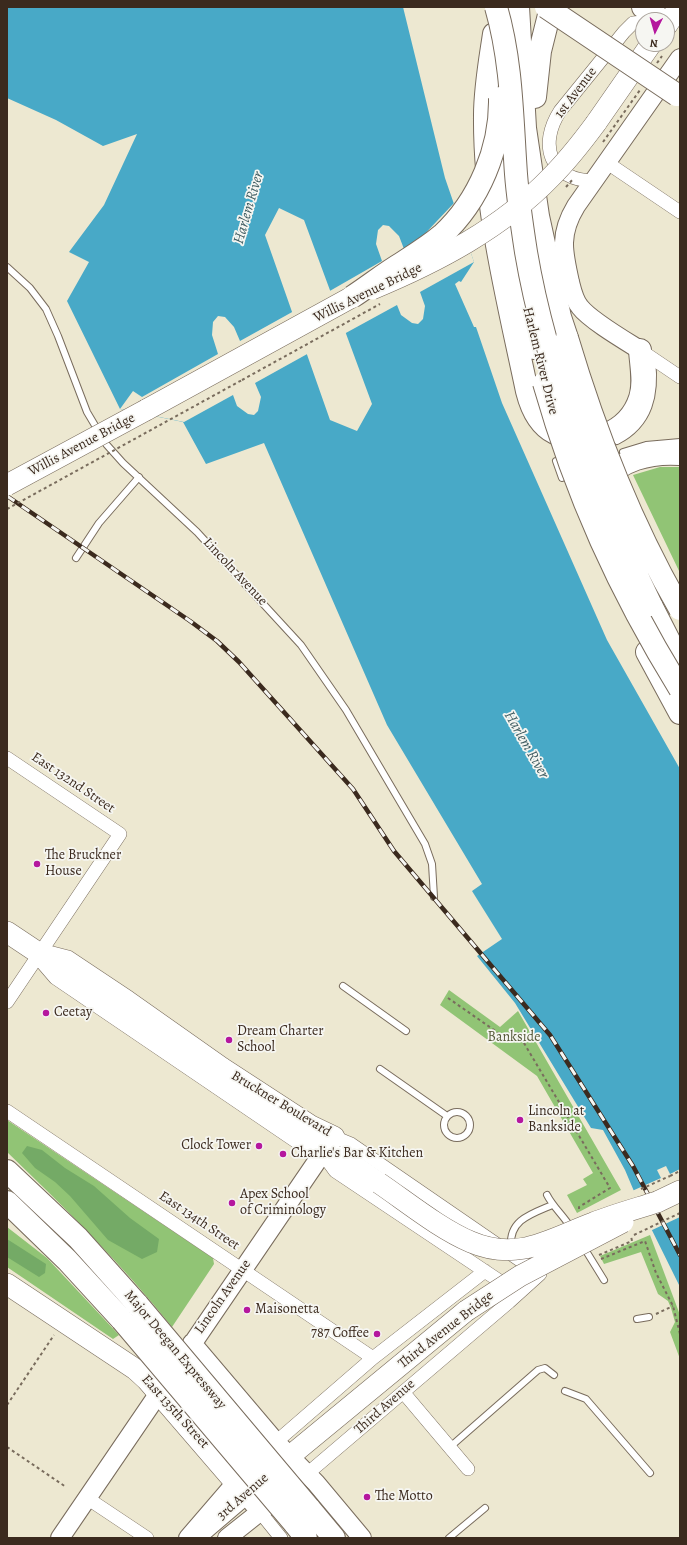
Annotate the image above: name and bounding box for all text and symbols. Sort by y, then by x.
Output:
north arrow [635,12,675,52]
text: N [649,36,659,51]
street label: 1st Avenue [551,64,601,122]
water label: Harlem River [230,170,268,246]
street label: Willis Avenue Bridge [311,259,425,327]
street label: Harlem River Drive [518,305,562,417]
street label: Willis Avenue Bridge [26,410,138,480]
street label: Lincoln Avenue [199,534,271,610]
water label: Harlem River [500,708,552,782]
street label: East 132nd Street [28,749,118,817]
place label: The Bruckner House [45,848,121,880]
marker: The Bruckner House [32,859,42,869]
place label: Ceetay [54,1005,92,1021]
marker: Ceetay [41,1008,51,1018]
place label: Dream Charter School [237,1024,324,1056]
park label: Bankside [488,1030,540,1046]
marker: Dream Charter School [224,1035,234,1045]
street label: Bruckner Boulevard [228,1067,334,1141]
place label: Lincoln at Bankside [528,1104,584,1136]
marker: Lincoln at Bankside [515,1115,525,1125]
place label: Clock Tower [181,1138,251,1154]
marker: Clock Tower [254,1141,264,1151]
place label: Charlie's Bar & Kitchen [291,1146,423,1162]
marker: Charlie's Bar & Kitchen [278,1149,288,1159]
place label: Apex School of Criminology [240,1187,326,1220]
street label: East 134th Street [155,1188,243,1254]
marker: Apex School of Criminology [227,1198,237,1208]
street label: Lincoln Avenue [191,1257,255,1337]
street label: Major Deegan Expressway [120,1287,230,1413]
street label: Third Avenue Bridge [395,1288,497,1372]
place label: Maisonetta [255,1302,319,1318]
marker: Maisonetta [242,1305,252,1315]
place label: 787 Coffee [311,1326,369,1342]
marker: 787 Coffee [372,1329,382,1339]
street label: East 135th Street [137,1372,213,1452]
street label: Third Avenue [351,1376,419,1438]
street label: 3rd Avenue [214,1470,272,1524]
place label: The Motto [375,1489,433,1505]
marker: The Motto [362,1492,372,1502]

